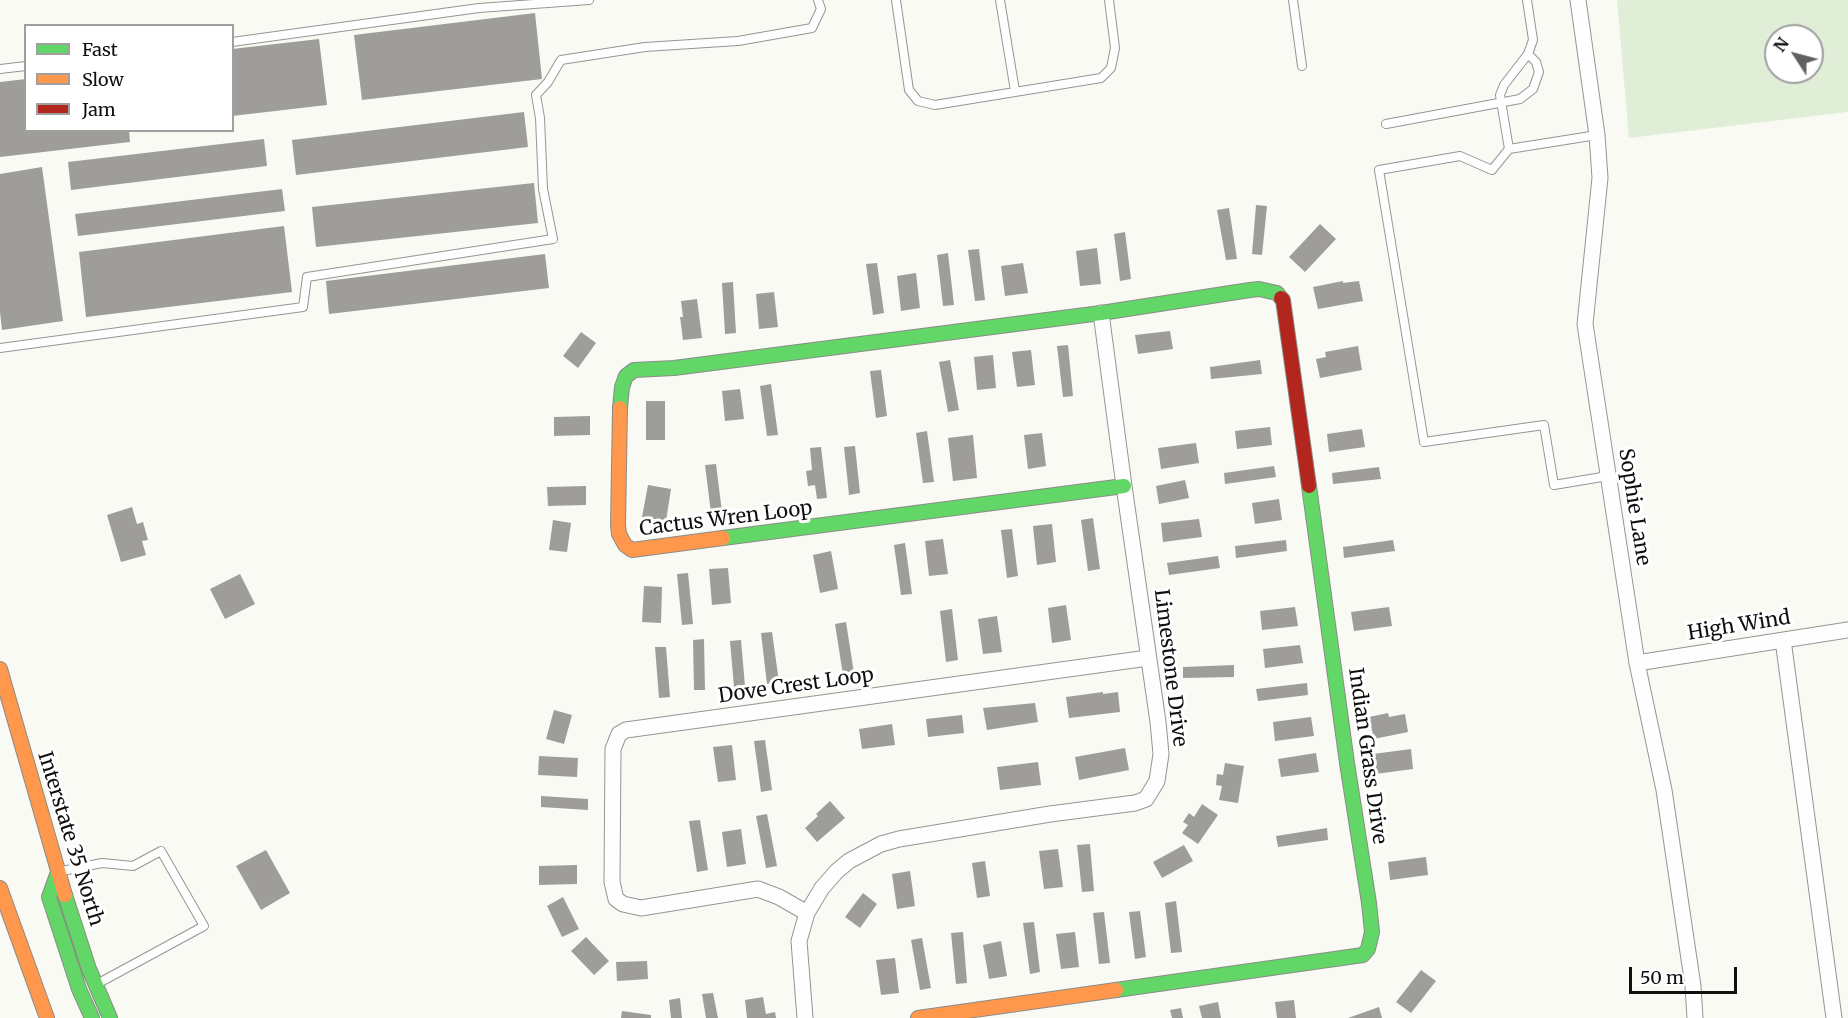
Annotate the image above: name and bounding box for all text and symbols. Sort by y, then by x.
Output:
legend [24,24,234,132]
north arrow [1764,24,1824,84]
text: N [1769,34,1793,56]
text: Fast [82,38,118,61]
text: Slow [82,68,124,91]
text: Jam [82,98,116,121]
street label: Sophie Lane [1613,447,1655,567]
street label: Cactus Wren Loop [638,496,814,542]
street label: Limestone Drive [1148,588,1192,748]
street label: High Wind [1686,606,1792,646]
street label: Dove Crest Loop [717,663,875,709]
street label: Indian Grass Drive [1343,666,1391,846]
street label: Interstate 35 North [32,749,108,929]
scale bar [1632,955,1740,993]
text: 50 m [1640,966,1684,989]

